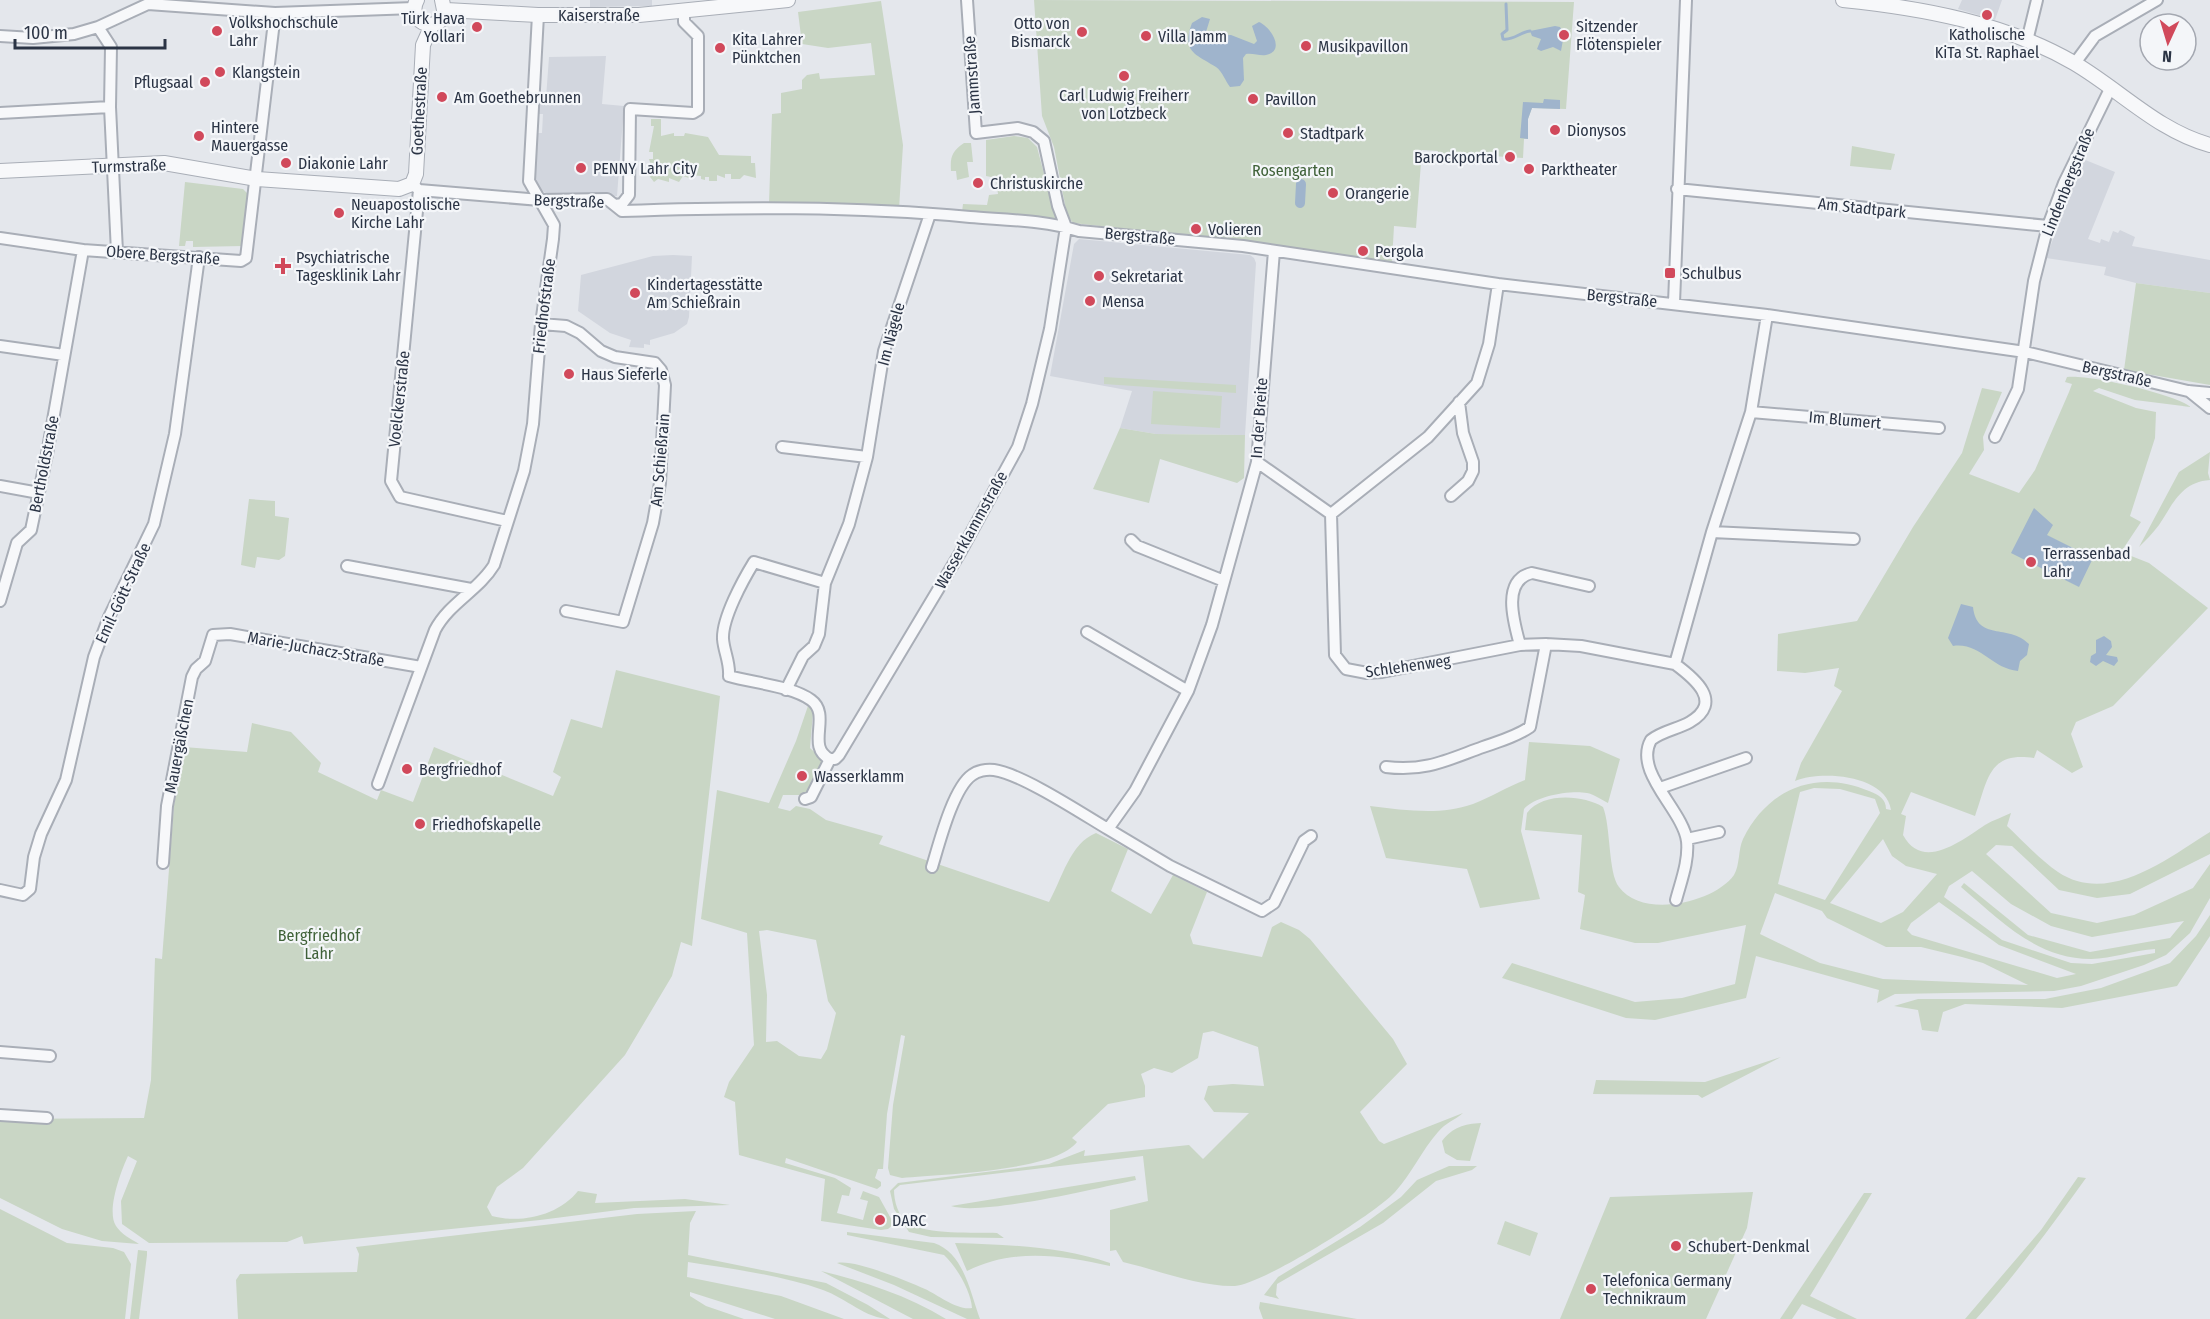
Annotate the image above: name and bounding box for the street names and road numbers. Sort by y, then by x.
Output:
street label: Kaiserstraße [558,6,640,25]
street label: Jammstraße [960,35,984,115]
street label: Goethestraße [407,66,431,156]
street label: Lindenbergstraße [2038,125,2098,239]
street label: Turmstraße [91,155,167,177]
street label: Bergstraße [533,190,605,212]
street label: Am Stadtpark [1817,194,1908,222]
street label: Bergstraße [1104,223,1176,249]
street label: Obere Bergstraße [105,242,221,268]
street label: Friedhofstraße [529,257,559,355]
street label: Bergstraße [1586,285,1658,311]
street label: Im Nägele [873,300,909,368]
street label: Voelckerstraße [384,350,414,448]
street label: Bergstraße [2080,357,2154,391]
street label: In der Breite [1247,377,1271,459]
street label: Im Blumert [1808,407,1883,433]
street label: Am Schießrain [646,413,674,507]
street label: Bertholdstraße [25,414,63,514]
street label: Wasserklammstraße [931,468,1011,592]
street label: Emil-Gött-Straße [91,540,155,646]
street label: Marie-Juchacz-Straße [246,628,386,670]
street label: Schlehenweg [1364,651,1452,681]
street label: Mauergäßchen [161,697,197,795]

